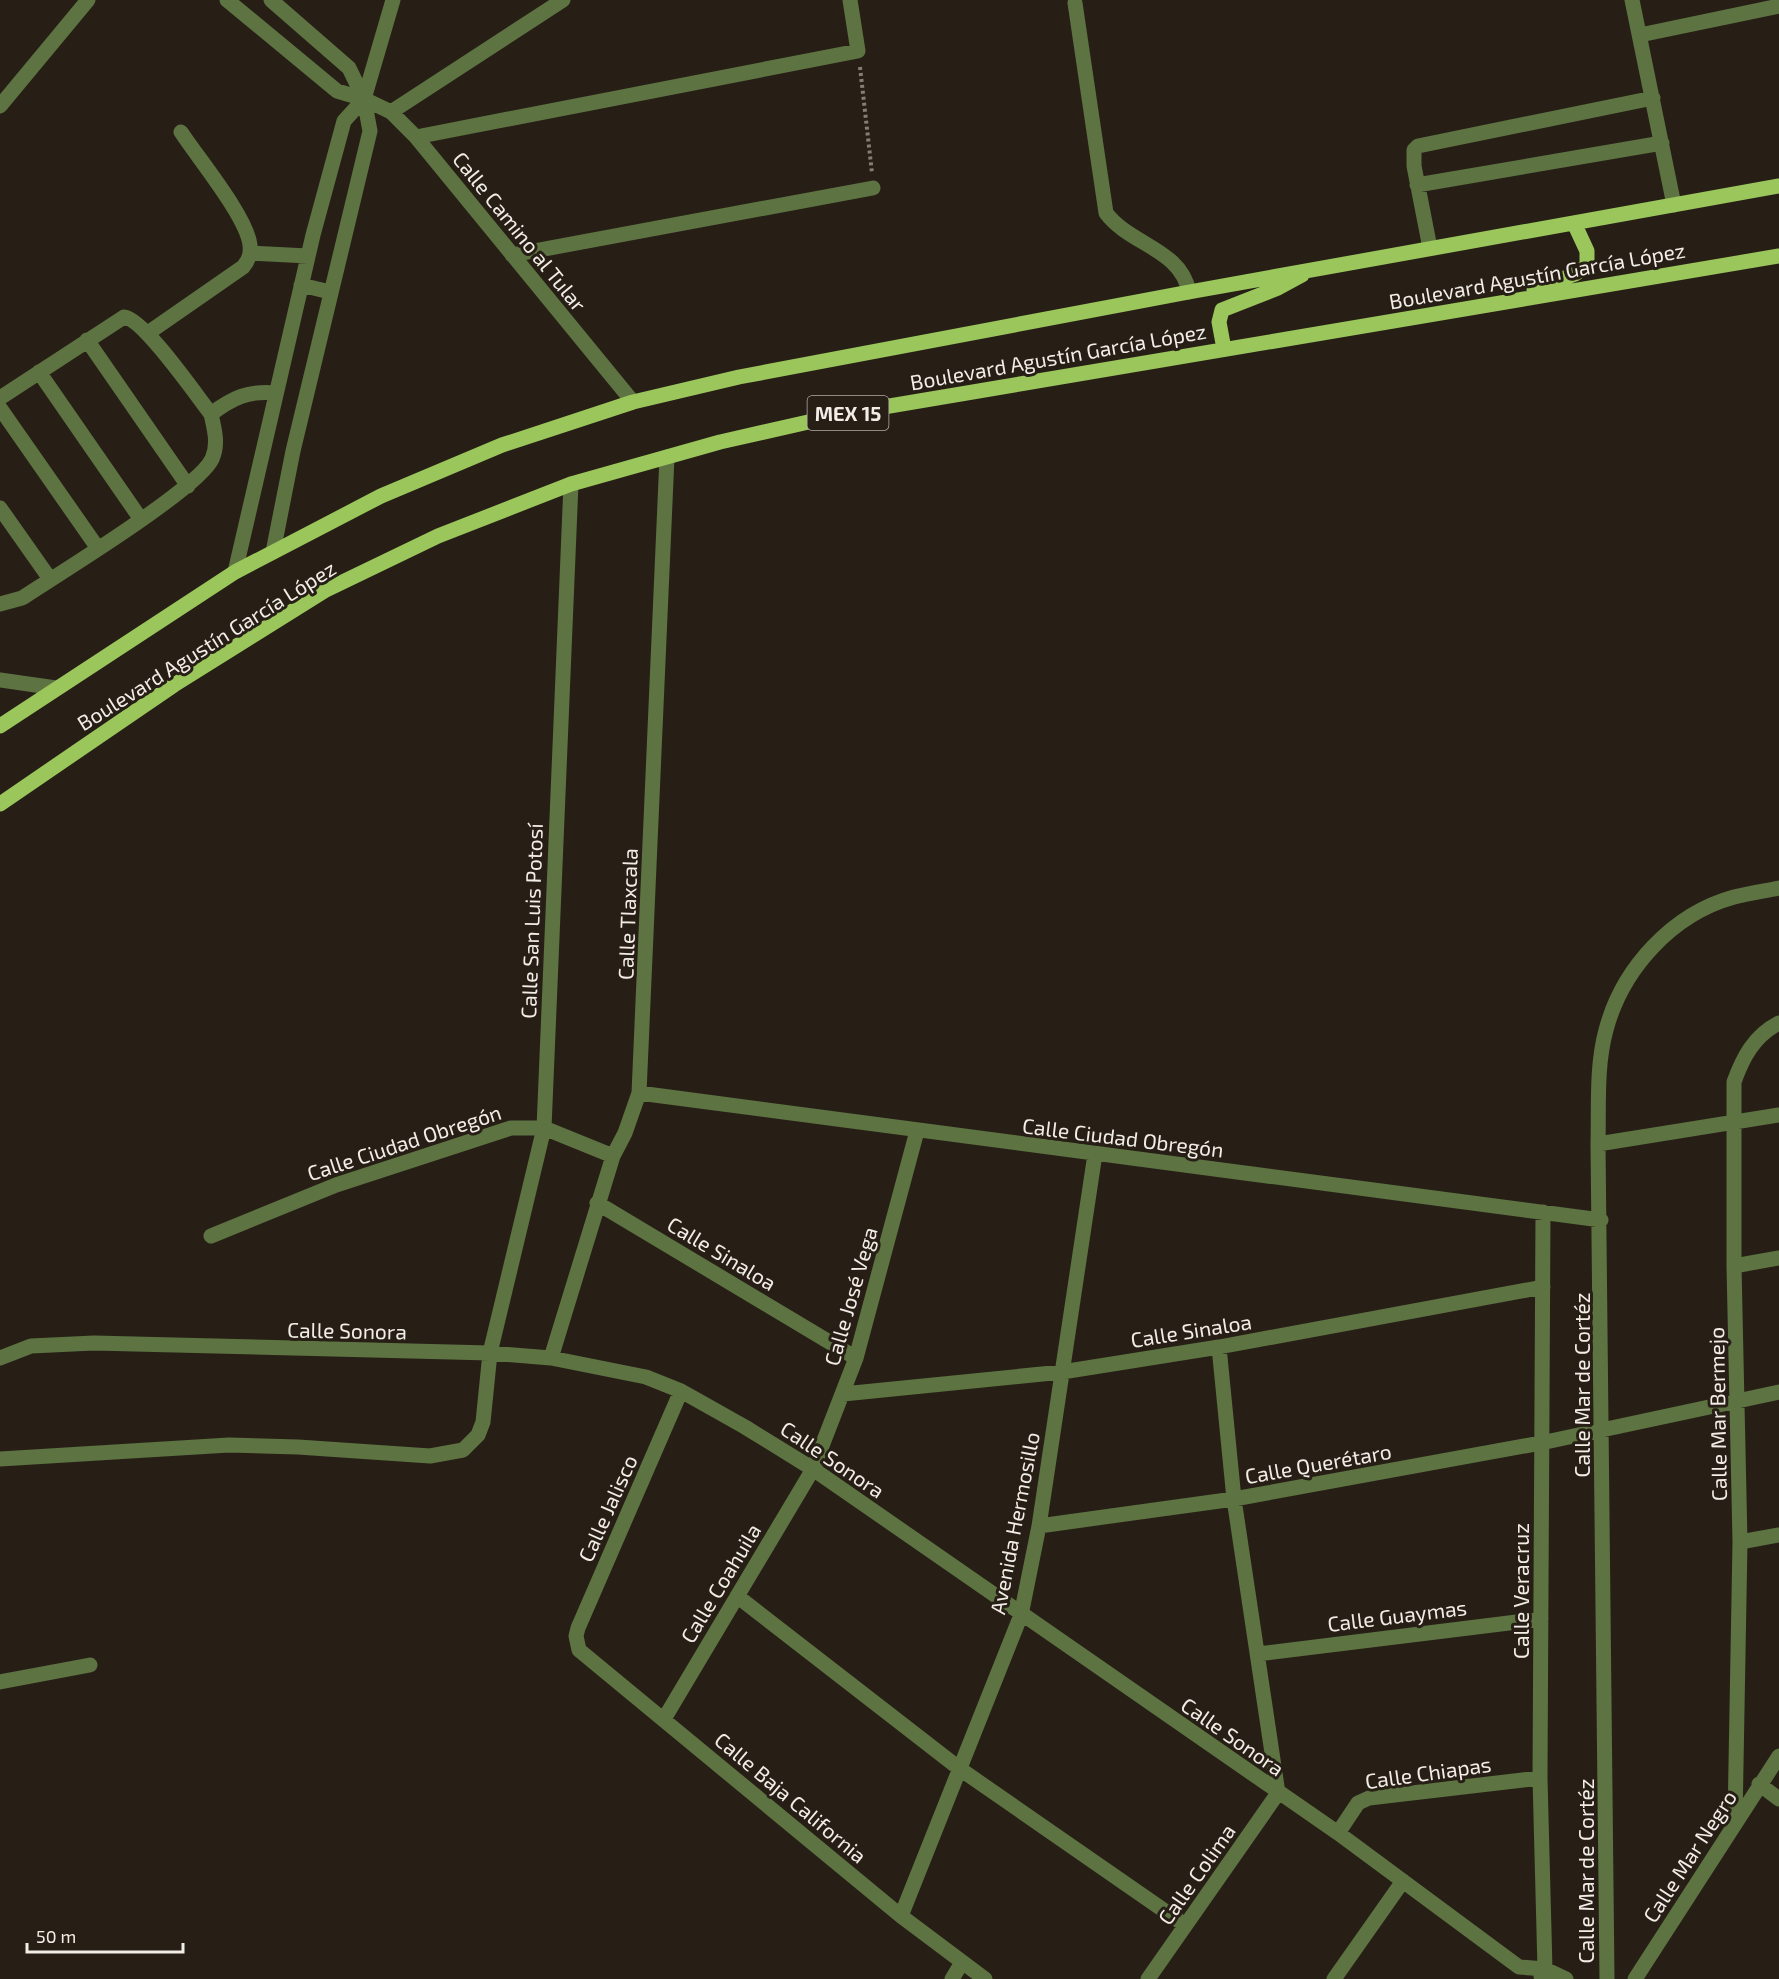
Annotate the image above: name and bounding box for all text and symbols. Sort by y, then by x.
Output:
street label: Calle Camino al Tular [448,146,592,316]
street label: Boulevard Agustín García López [1387,237,1687,313]
street label: Boulevard Agustín García López [908,318,1208,394]
road number: MEX 15 [808,396,888,430]
street label: Boulevard Agustín García López [72,555,340,735]
street label: Calle San Luis Potosí [515,822,547,1019]
street label: Calle Tlaxcala [612,848,642,980]
street label: Calle Ciudad Obregón [304,1099,504,1185]
street label: Calle Ciudad Obregón [1021,1112,1225,1162]
street label: Calle Sinaloa [663,1211,781,1295]
street label: Calle José Vega [818,1224,882,1368]
street label: Calle Mar de Cortéz [1569,1293,1594,1477]
street label: Calle Sinaloa [1129,1308,1253,1352]
street label: Calle Sonora [287,1316,407,1344]
street label: Calle Mar Bermejo [1703,1327,1732,1501]
street label: Calle Sonora [776,1415,890,1503]
street label: Avenida Hermosillo [984,1430,1044,1616]
street label: Calle Querétaro [1243,1438,1393,1489]
street label: Calle Jalisco [572,1451,642,1565]
street label: Calle Coahuila [675,1519,765,1647]
street label: Calle Veracruz [1508,1523,1533,1659]
street label: Calle Guaymas [1326,1594,1468,1636]
street label: Calle Sonora [1177,1691,1289,1781]
street label: Calle Baja California [710,1726,872,1868]
street label: Calle Chiapas [1363,1751,1493,1793]
street label: Calle Mar de Cortéz [1573,1779,1598,1963]
street label: Calle Mar Negro [1637,1785,1741,1927]
street label: Calle Colima [1152,1819,1240,1929]
scale bar [27,1916,183,1954]
text: 50 m [36,1925,76,1947]

